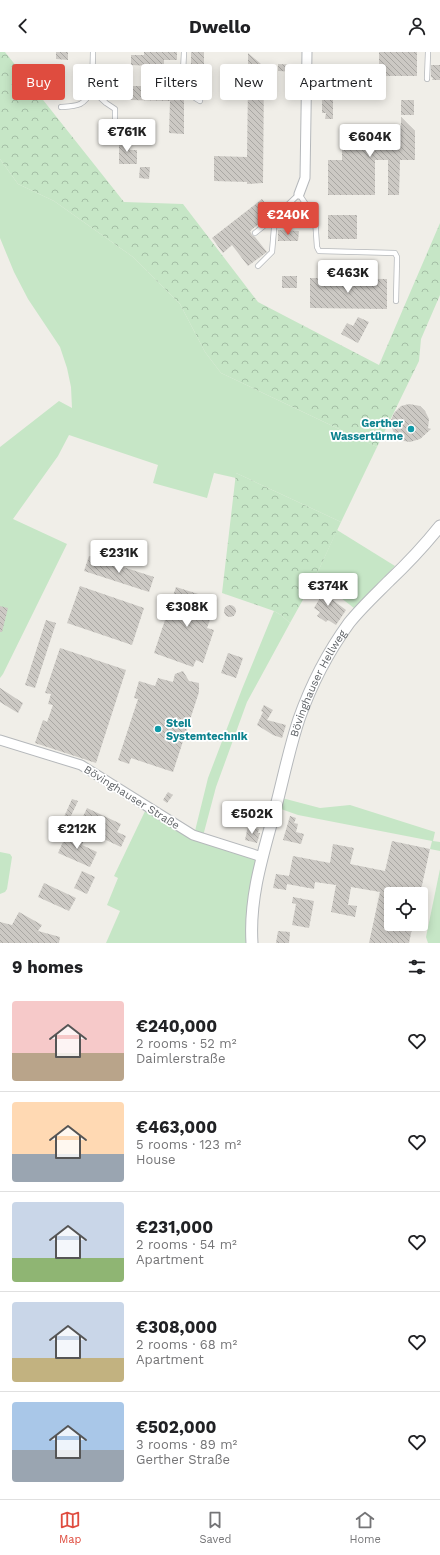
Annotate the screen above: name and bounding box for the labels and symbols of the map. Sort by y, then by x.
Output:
pin: €761K [99,119,155,153]
pin: €604K [342,124,398,158]
pin: €240K [260,202,316,236]
pin: €463K [320,260,376,294]
place label: Gerther Wassertürme [330,417,403,443]
marker: Gerther Wassertürme [406,424,416,434]
pin: €231K [91,540,147,574]
pin: €374K [300,573,356,607]
pin: €308K [159,594,215,628]
street label: Bövinghauser Hellweg [288,627,349,739]
place label: Steil Systemtechnik [166,717,248,743]
marker: Steil Systemtechnik [153,724,163,734]
street label: Bövinghauser Straße [81,763,182,832]
pin: €502K [224,801,280,835]
pin: €212K [49,816,105,850]

